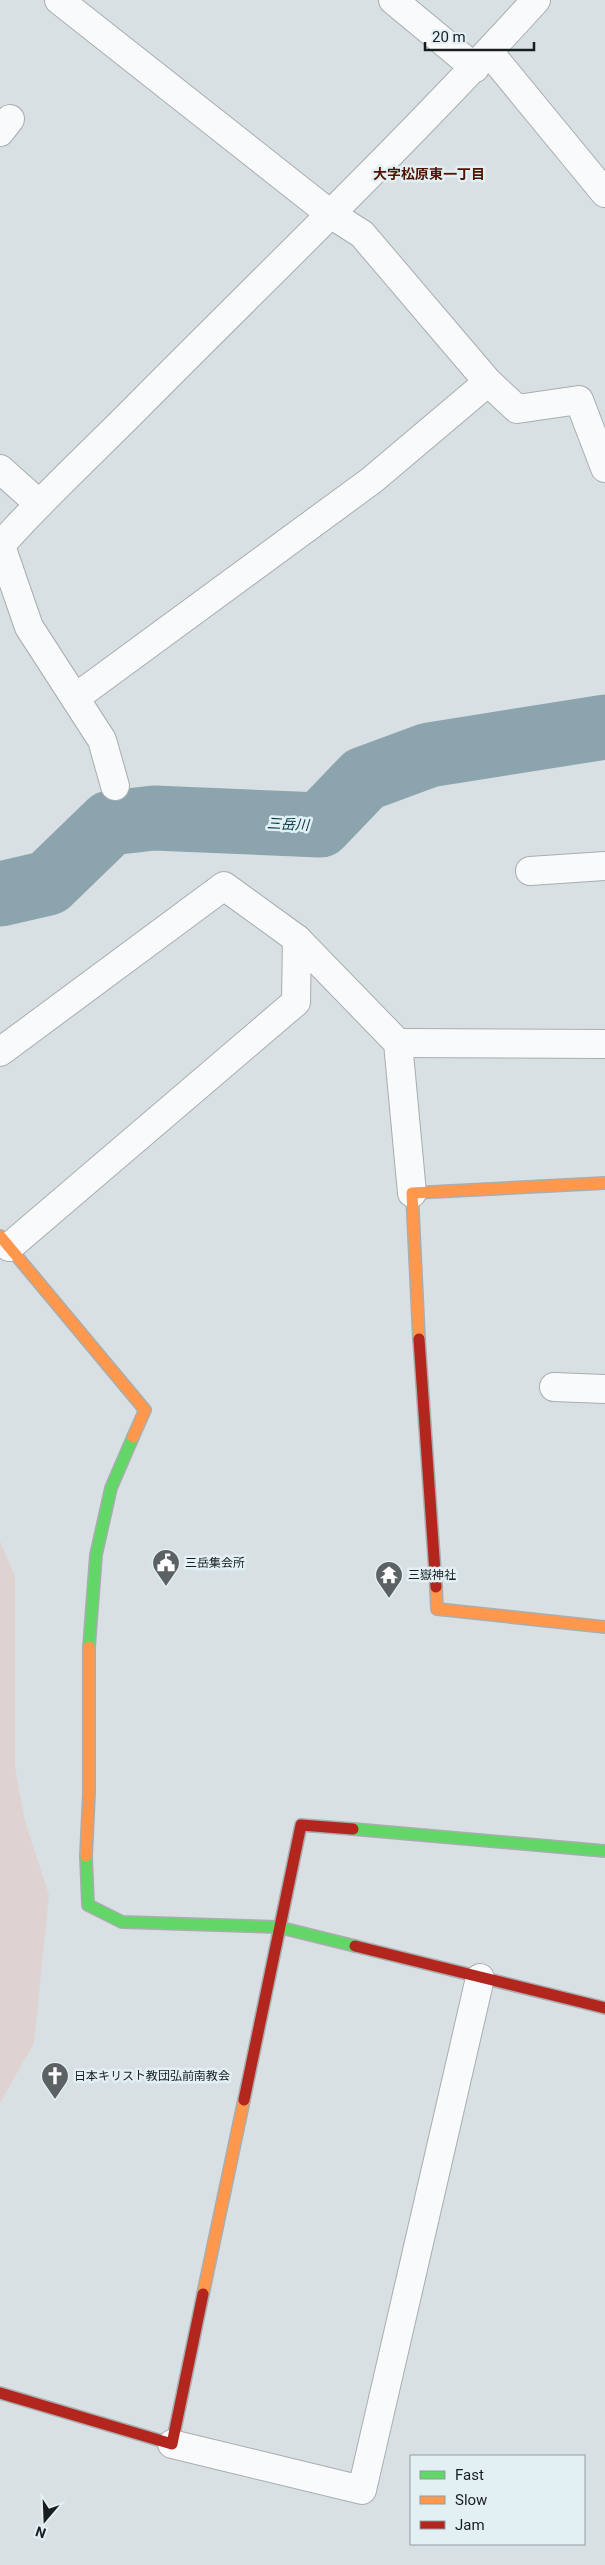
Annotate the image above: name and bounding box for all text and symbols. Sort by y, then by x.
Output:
scale bar [425,20,534,52]
text: 20 m [432,28,466,46]
district label: 大字松原東一丁目 [373,166,485,182]
water label: 三岳川 [267,815,311,833]
public building icon: 三岳集会所 [151,1548,181,1587]
place label: 三岳集会所 [185,1556,245,1570]
temple icon: 三嶽神社 [374,1560,404,1599]
place label: 三嶽神社 [408,1568,456,1582]
church icon: 日本キリスト教団弘前南教会 [40,2061,70,2100]
place label: 日本キリスト教団弘前南教会 [74,2069,230,2083]
legend [410,2455,585,2545]
text: Fast [455,2466,484,2484]
text: Slow [455,2491,487,2509]
north arrow [20,2495,70,2545]
text: Jam [455,2516,485,2534]
text: N [33,2523,48,2541]

